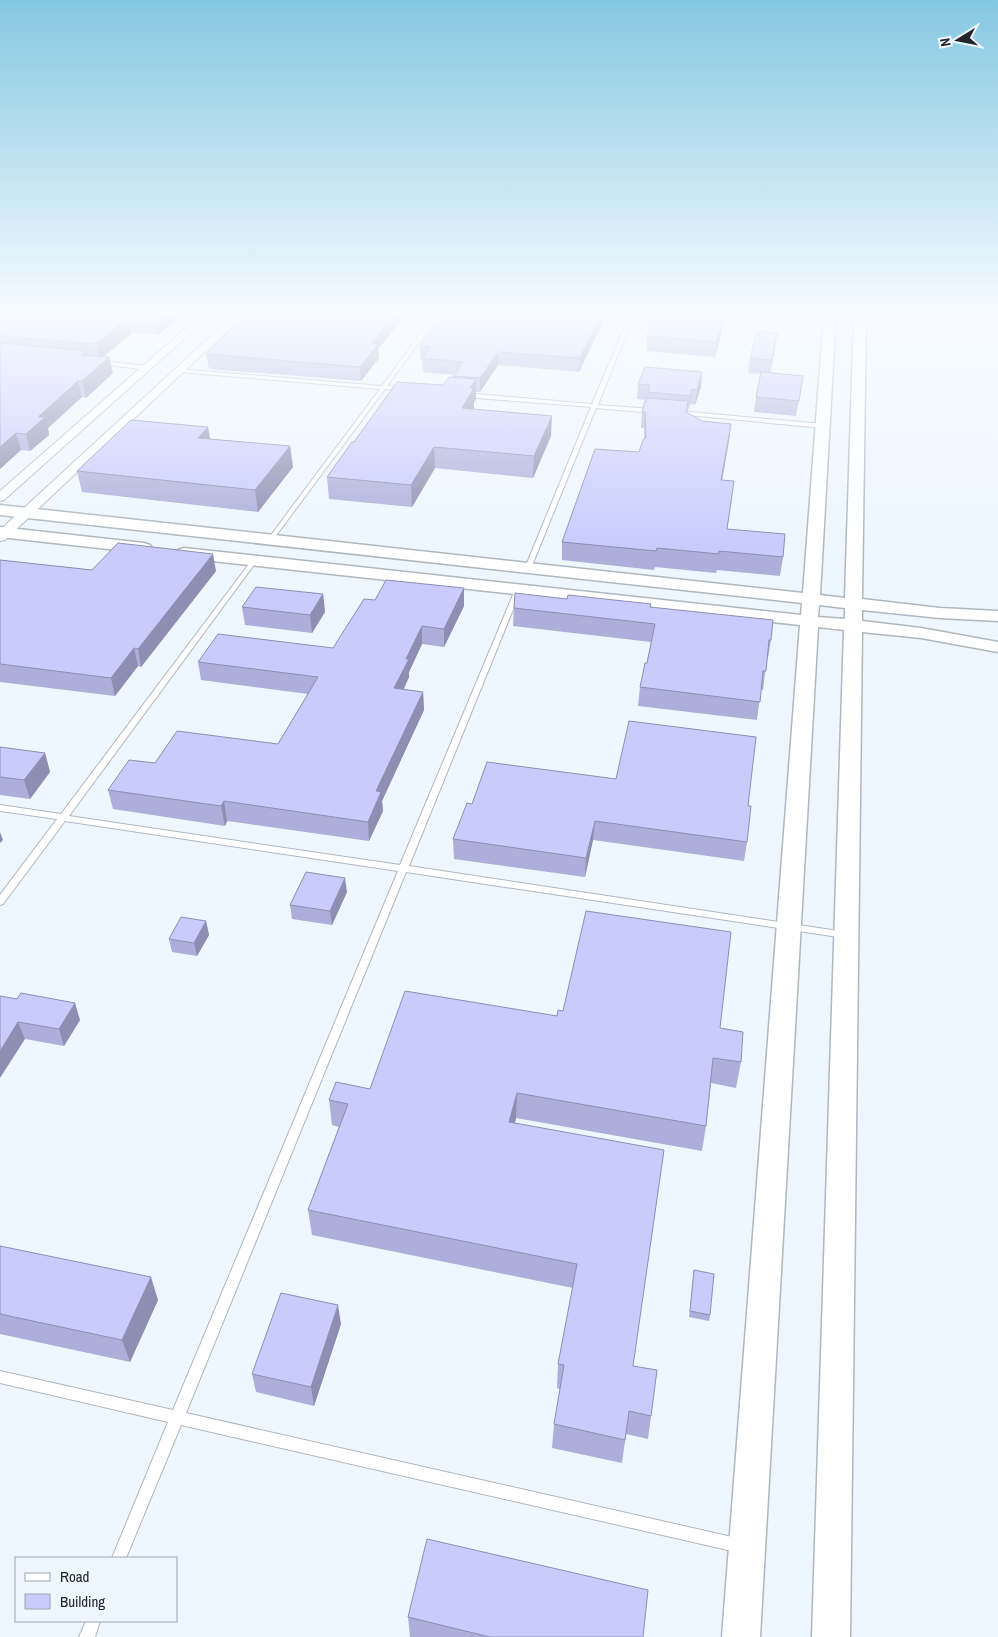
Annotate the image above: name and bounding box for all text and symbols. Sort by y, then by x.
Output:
north arrow [933,15,983,65]
text: N [936,37,955,48]
legend [15,1557,178,1622]
text: Road [60,1566,89,1587]
text: Building [60,1591,105,1612]

